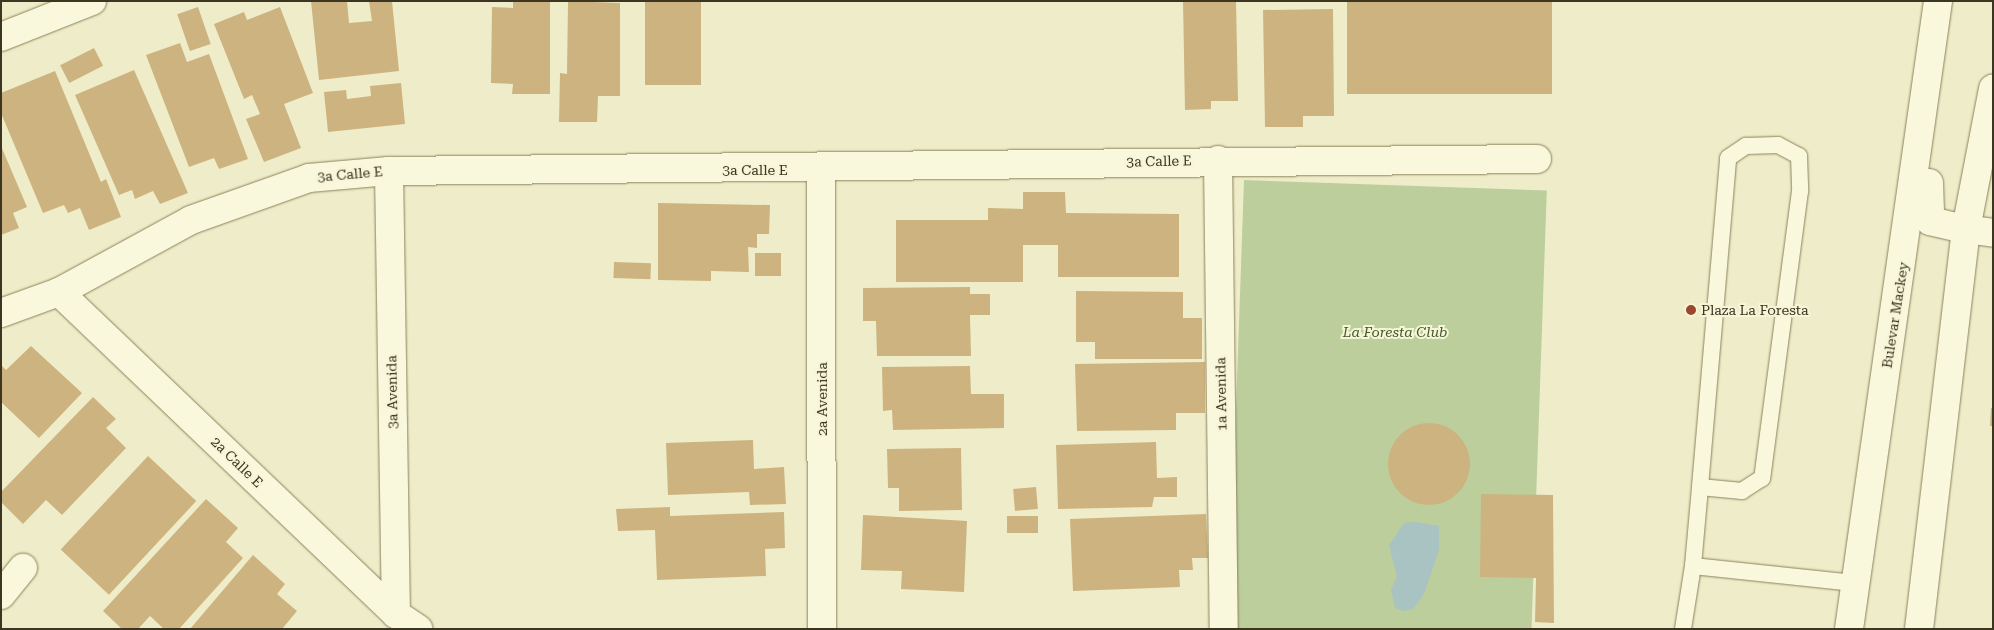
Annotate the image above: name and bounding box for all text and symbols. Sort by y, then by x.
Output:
street label: 3a Calle E [1126,152,1192,170]
street label: 3a Calle E [722,162,788,178]
street label: 3a Calle E [317,163,383,185]
street label: Bulevar Mackey [1878,261,1912,369]
place label: Plaza La Foresta [1701,302,1809,318]
marker: Plaza La Foresta [1685,304,1697,316]
park label: La Foresta Club [1343,324,1447,340]
street label: 3a Avenida [383,355,401,429]
street label: 1a Avenida [1212,357,1230,431]
street label: 2a Avenida [814,362,830,436]
street label: 2a Calle E [208,433,266,491]

